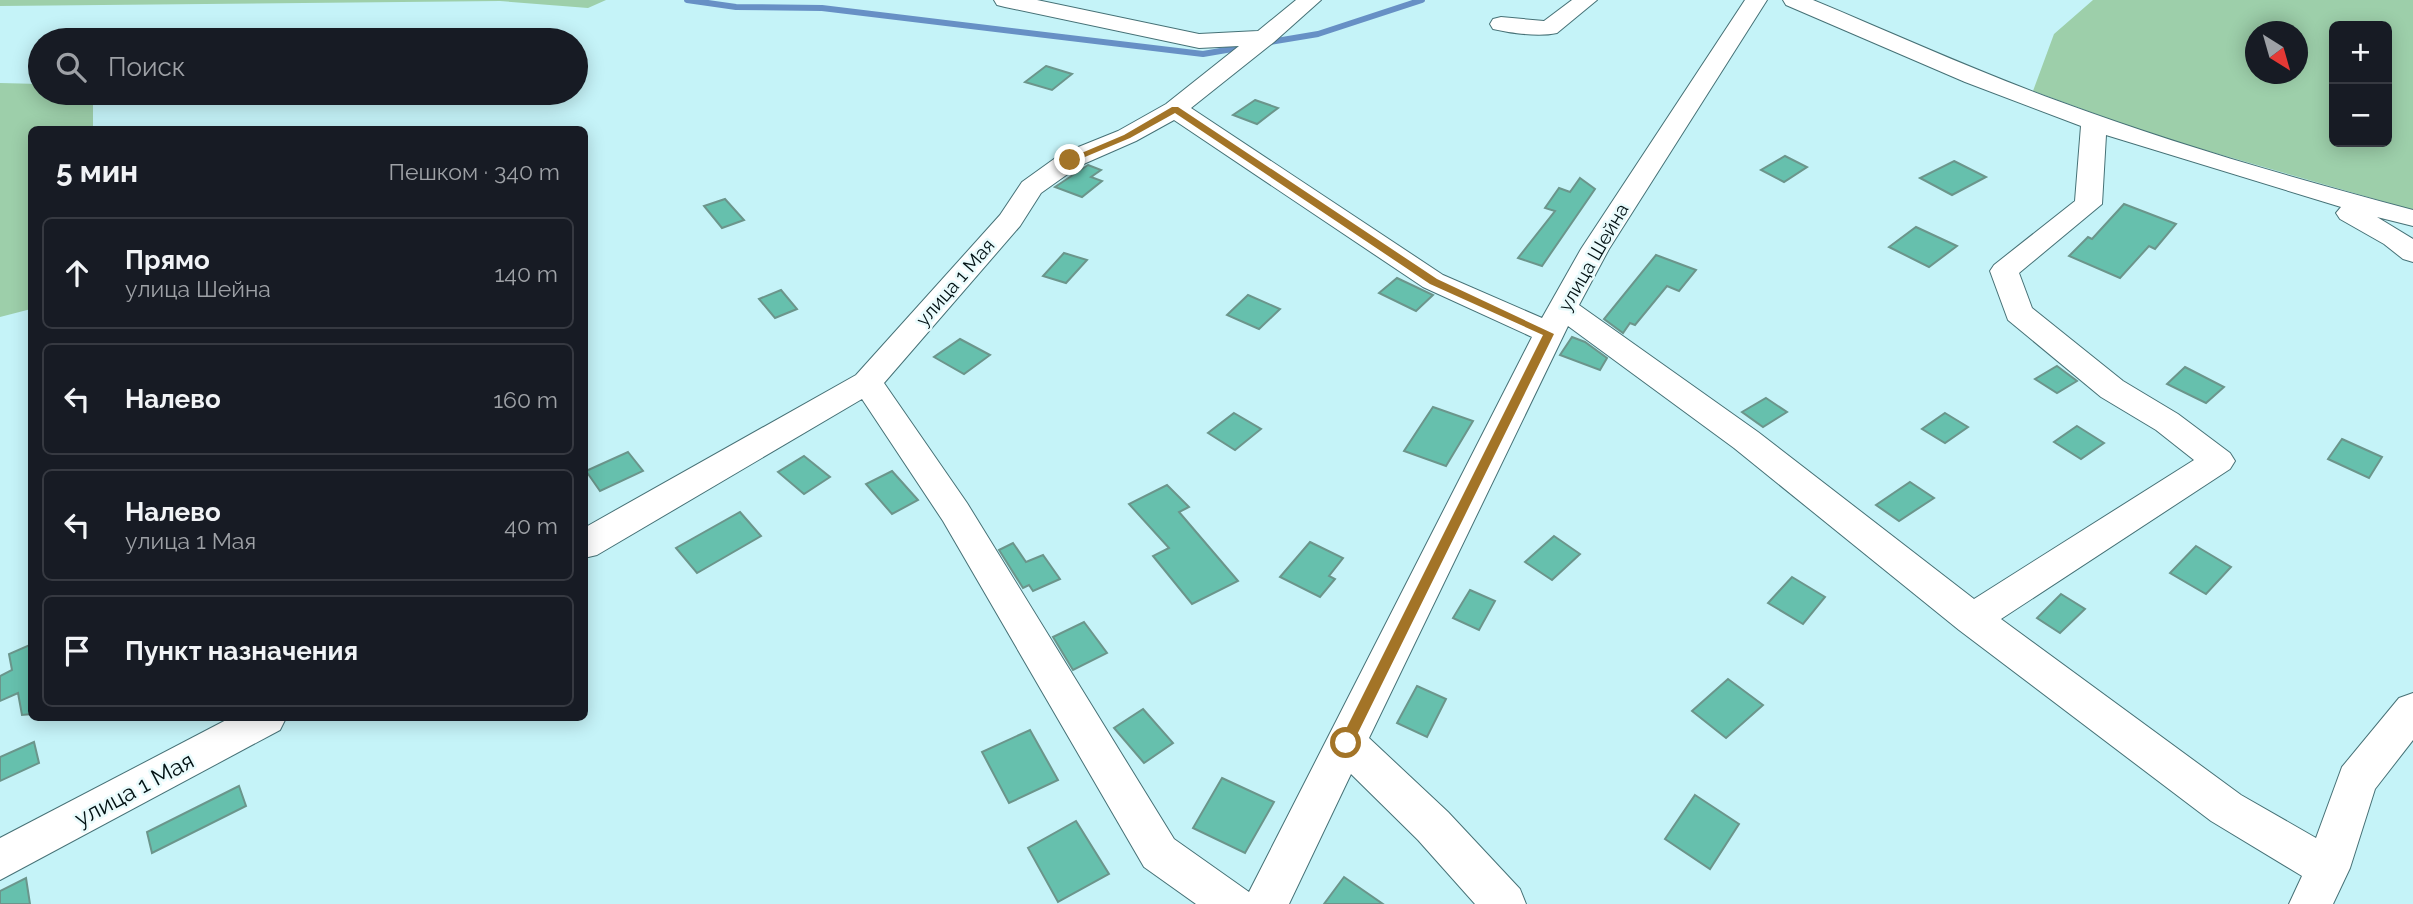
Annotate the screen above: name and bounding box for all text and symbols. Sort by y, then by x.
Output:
north arrow [2245,21,2308,84]
map controls [2329,21,2392,147]
button: + [2329,21,2392,84]
search box [28,28,588,105]
icon: search [52,48,90,86]
text: Поиск [108,52,185,82]
button: − [2329,84,2392,147]
route end [1054,144,1085,175]
text: 5 мин [56,154,138,189]
text: Пешком · 340 m [389,158,560,185]
street label: улица Шейна [1553,199,1633,315]
street label: улица 1 Мая [911,234,999,330]
text: Прямо [125,245,210,275]
icon: ahead [58,254,96,292]
text: 140 m [495,260,558,287]
text: улица Шейна [125,275,271,302]
icon: left [58,380,96,418]
text: Налево [125,384,221,414]
text: 160 m [493,386,558,413]
text: Налево [125,497,221,527]
icon: left [58,506,96,544]
text: 40 m [504,512,558,539]
text: улица 1 Мая [125,527,256,554]
icon: arrive [58,632,96,670]
text: Пункт назначения [125,636,358,666]
route start [1330,727,1361,758]
street label: улица 1 Мая [70,746,198,832]

